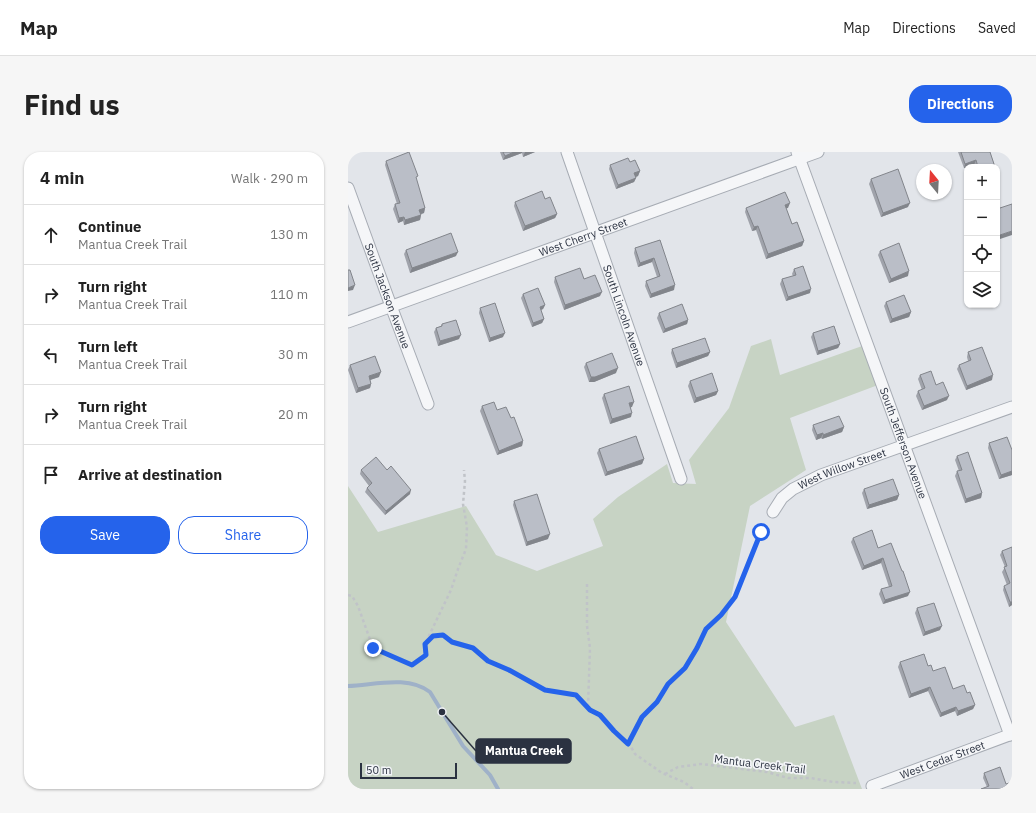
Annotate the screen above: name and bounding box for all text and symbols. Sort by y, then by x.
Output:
text: Map [20,16,58,40]
text: Map [843,19,870,37]
text: Directions [892,19,956,37]
text: Saved [978,19,1016,37]
button: Directions [909,85,1012,123]
text: Find us [24,86,120,123]
north arrow [916,164,952,200]
map controls [964,164,1000,308]
button: + [964,164,1000,200]
text: 4 min [40,167,84,189]
text: Walk · 290 m [231,170,308,187]
button: − [964,200,1000,236]
street label: West Cherry Street [537,215,629,259]
text: Continue [78,217,142,236]
icon: ahead [40,224,62,246]
text: 130 m [270,226,308,243]
text: Mantua Creek Trail [78,236,187,253]
button: locate [964,236,1000,272]
street label: South Jackson Avenue [362,241,413,351]
street label: South Lincoln Avenue [600,263,648,368]
button: layers [964,272,1000,308]
text: Turn right [78,277,147,296]
icon: right [40,284,62,306]
text: 110 m [270,286,308,303]
text: Mantua Creek Trail [78,296,187,313]
text: Turn left [78,337,138,356]
icon: left [40,344,62,366]
text: 30 m [278,346,308,363]
text: Mantua Creek Trail [78,356,187,373]
street label: South Jefferson Avenue [877,386,930,501]
text: Turn right [78,397,147,416]
icon: right [40,404,62,426]
text: 20 m [278,406,308,423]
text: Mantua Creek Trail [78,416,187,433]
street label: West Willow Street [796,445,888,492]
icon: arrive [40,464,62,486]
text: Arrive at destination [78,465,222,484]
button: Save [40,516,170,554]
button: Share [178,516,308,554]
route start [752,523,770,541]
route end [364,639,382,657]
street label: West Cedar Street [898,738,987,782]
callout: Mantua Creek [476,739,571,763]
text: Mantua Creek [485,743,563,758]
street label: Mantua Creek Trail [713,751,807,777]
scale bar [360,761,457,780]
text: 50 m [366,763,391,777]

